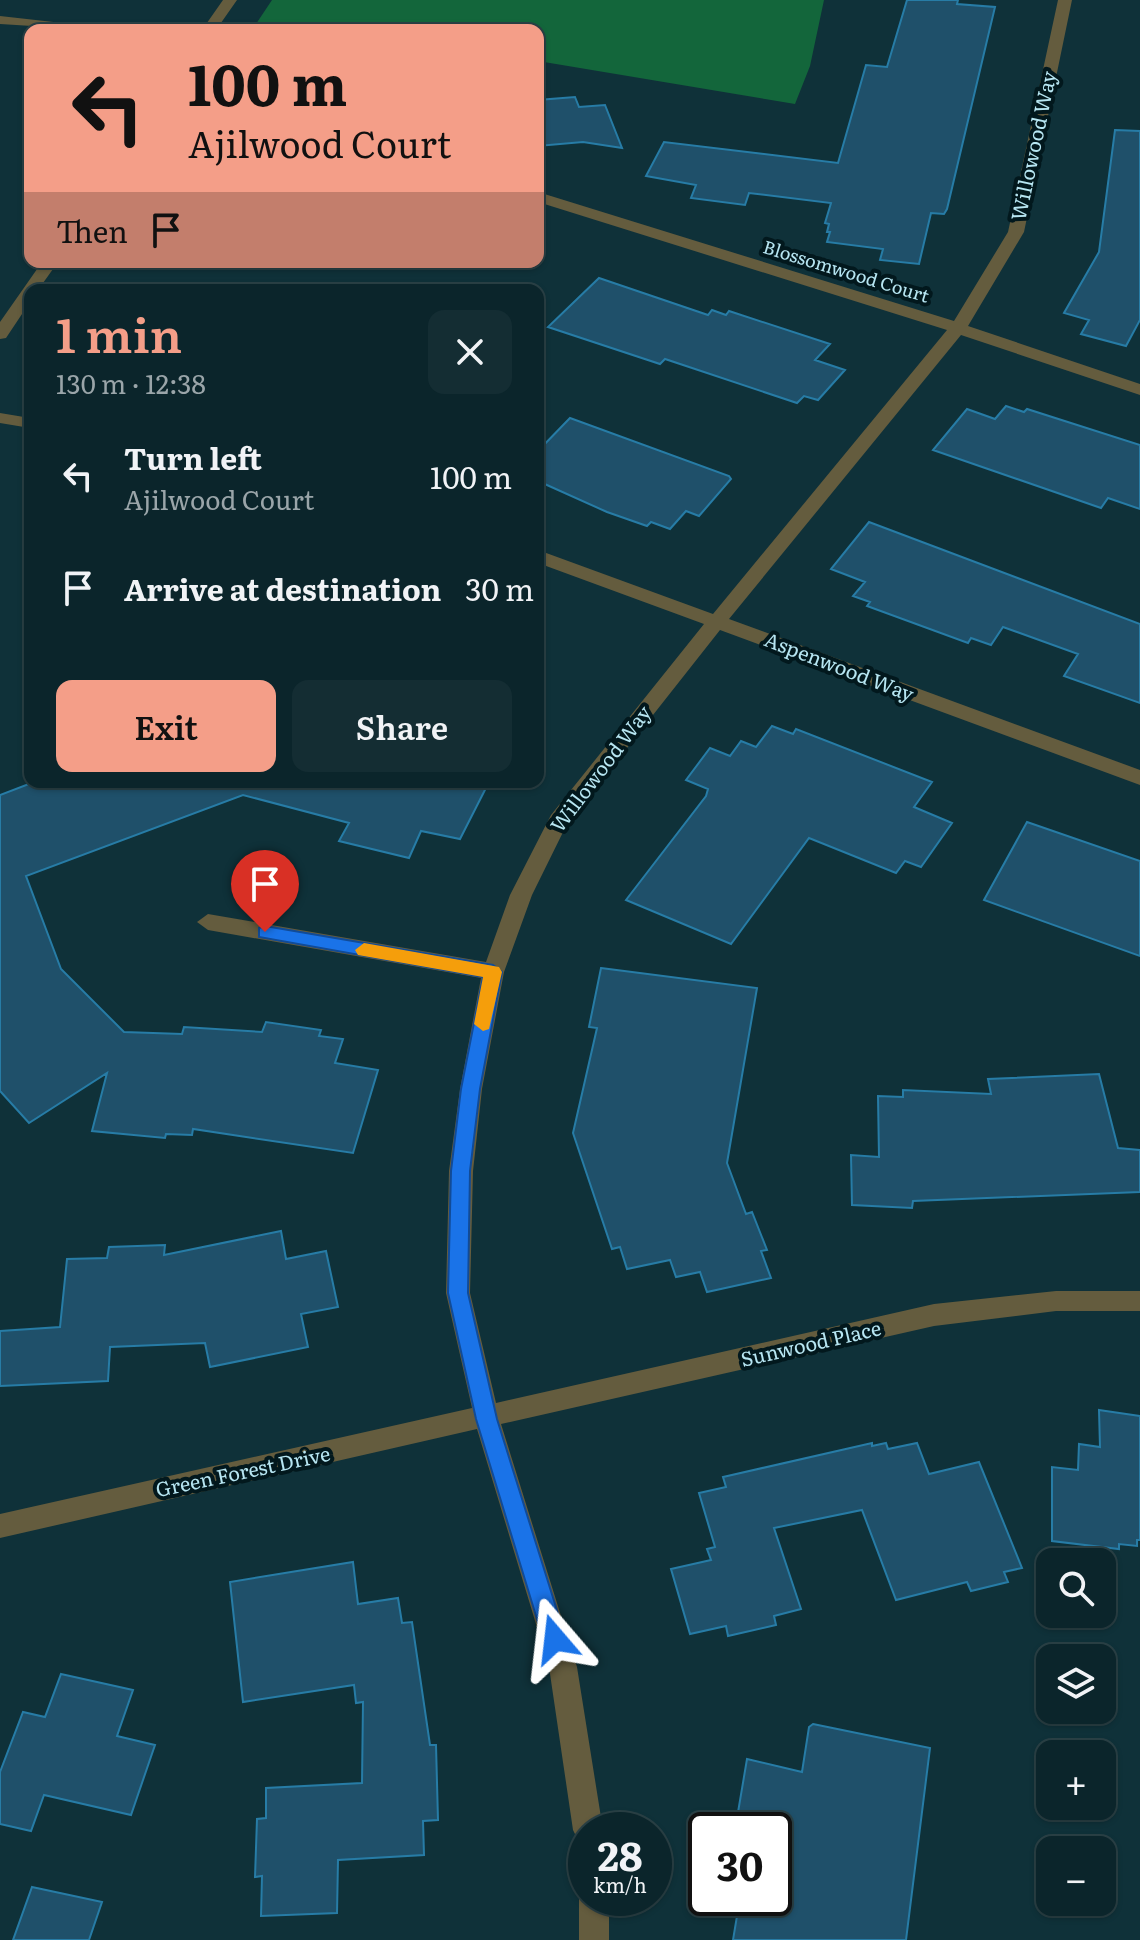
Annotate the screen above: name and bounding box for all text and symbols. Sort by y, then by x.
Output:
text: 100 m [188,40,347,123]
icon: left [56,56,160,160]
street label: Willowood Way [1002,68,1063,223]
text: Ajilwood Court [188,116,451,169]
text: Then [56,208,128,252]
icon: arrive [144,208,188,252]
street label: Blossomwood Court [760,232,934,309]
text: 1 min [56,297,182,368]
button: close [428,310,512,394]
text: 130 m · 12:38 [56,363,206,402]
text: Turn left [124,435,262,479]
icon: left [56,454,100,498]
text: 100 m [430,454,512,498]
text: Ajilwood Court [124,479,314,518]
icon: arrive [56,566,100,610]
text: Arrive at destination [124,566,441,610]
text: 30 m [465,566,534,610]
street label: Aspenwood Way [761,623,919,708]
button: Exit [56,680,276,772]
button: Share [292,680,512,772]
street label: Willowood Way [542,698,657,838]
pin [231,850,299,932]
icon: arrive [243,862,287,906]
street label: Sunwood Place [737,1311,884,1373]
street label: Green Forest Drive [152,1437,333,1503]
map controls [1036,1548,1116,1916]
button: search [1036,1548,1116,1628]
position arrow [513,1597,597,1681]
button: layers [1036,1644,1116,1724]
button: + [1036,1740,1116,1820]
speed limit sign: 30 [688,1812,792,1916]
text: 28 [597,1824,643,1883]
button: − [1036,1836,1116,1916]
text: km/h [593,1869,647,1899]

